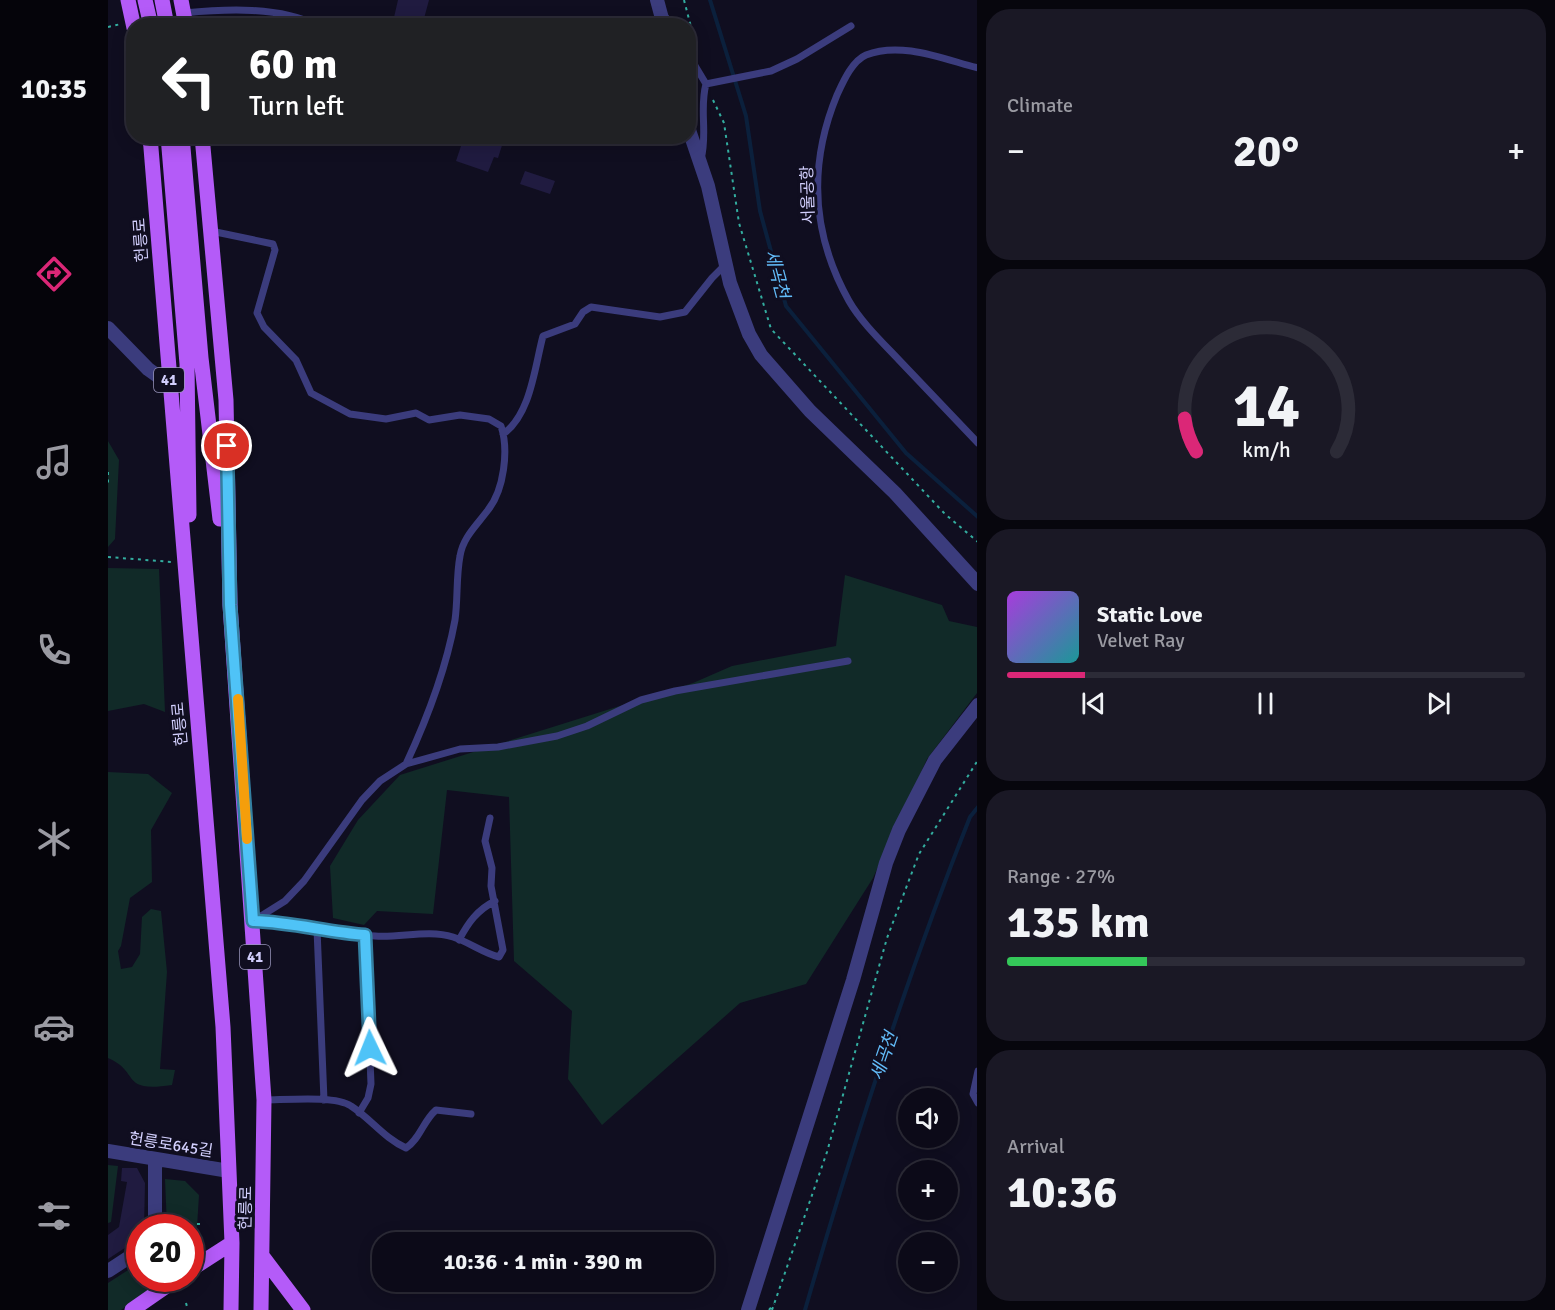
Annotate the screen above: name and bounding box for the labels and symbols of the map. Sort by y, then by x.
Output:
street label: 서울공항 [797,165,819,225]
street label: 헌릉로 [129,217,153,263]
water label: 세곡천 [760,247,795,303]
road number: 41 [154,368,184,392]
pin [201,420,252,471]
street label: 헌릉로 [168,701,192,747]
road number: 41 [240,945,270,969]
position arrow [338,1016,402,1080]
water label: 세곡천 [866,1027,903,1083]
street label: 헌릉로645길 [128,1128,214,1162]
street label: 헌릉로 [236,1185,256,1230]
speed limit sign: 20 [126,1214,204,1292]

